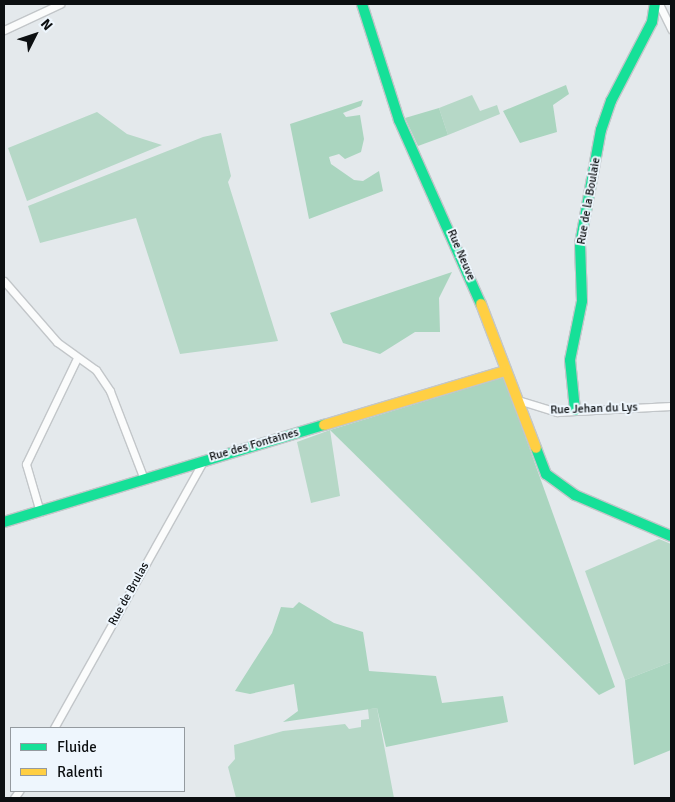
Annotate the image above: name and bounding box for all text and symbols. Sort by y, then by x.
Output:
north arrow [10,10,60,60]
text: N [37,16,56,34]
street label: Rue de la Boulaie [574,156,604,246]
street label: Rue Neuve [444,227,478,283]
street label: Rue Jehan du Lys [550,400,638,418]
street label: Rue des Fontaines [208,425,300,465]
street label: Rue de Brulas [106,560,152,628]
legend [10,727,185,792]
text: Fluide [57,738,97,756]
text: Ralenti [57,763,103,781]

